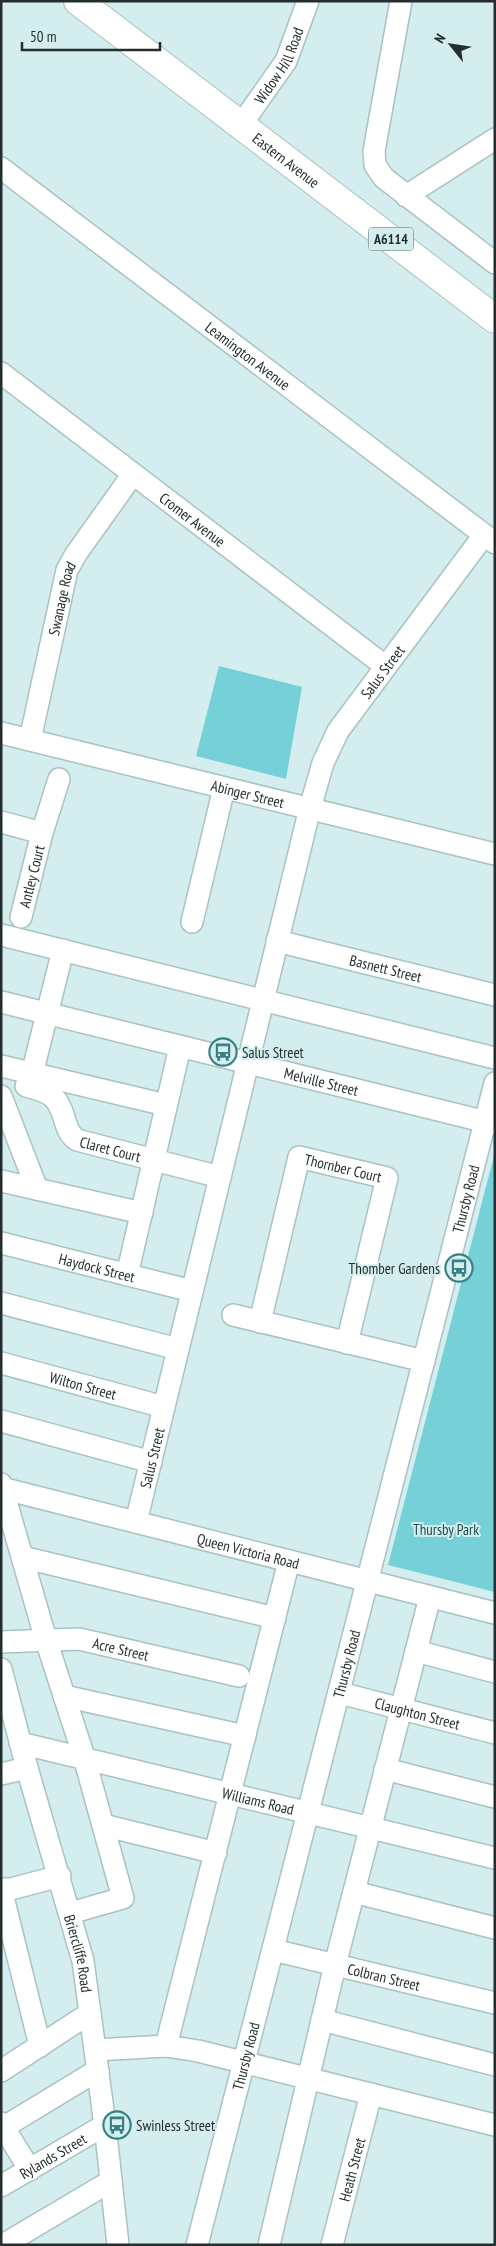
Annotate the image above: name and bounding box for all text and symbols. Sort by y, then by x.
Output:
scale bar [22,20,160,52]
north arrow [426,20,476,70]
street label: Widow Hill Road [250,25,307,107]
text: 50 m [30,27,56,46]
text: N [430,31,449,46]
street label: Eastern Avenue [249,128,324,191]
road number: A6114 [368,228,414,250]
street label: Leamington Avenue [202,317,294,394]
street label: Cromer Avenue [156,488,229,550]
street label: Swanage Road [44,558,80,637]
street label: Salus Street [356,641,408,702]
street label: Abinger Street [209,775,286,812]
street label: Antley Court [14,843,48,909]
street label: Basnett Street [348,950,424,986]
bus stop icon: Salus Street [208,1037,238,1067]
place label: Salus Street [242,1043,304,1062]
street label: Melville Street [282,1063,360,1099]
street label: Claret Court [78,1132,143,1166]
street label: Thornber Court [303,1149,384,1186]
street label: Thursby Road [447,1163,483,1235]
street label: Haydock Street [57,1248,137,1286]
bus stop icon: Thomber Gardens [444,1253,474,1283]
place label: Thomber Gardens [349,1259,440,1278]
street label: Wilton Street [48,1367,118,1403]
street label: Salus Street [135,1426,168,1490]
park label: Thursby Park [413,1520,479,1539]
street label: Queen Victoria Road [195,1528,301,1573]
street label: Thursby Road [328,1628,364,1700]
street label: Acre Street [91,1633,151,1664]
street label: Claughton Street [373,1693,462,1733]
street label: Williams Road [220,1783,296,1819]
street label: Briercliffe Road [60,1912,97,1993]
street label: Colbran Street [346,1959,422,1994]
street label: Thursby Road [228,2020,263,2092]
bus stop icon: Swinless Street [102,2110,132,2140]
place label: Swinless Street [136,2116,215,2135]
street label: Rylands Street [16,2129,90,2183]
street label: Heath Street [334,2135,369,2203]

